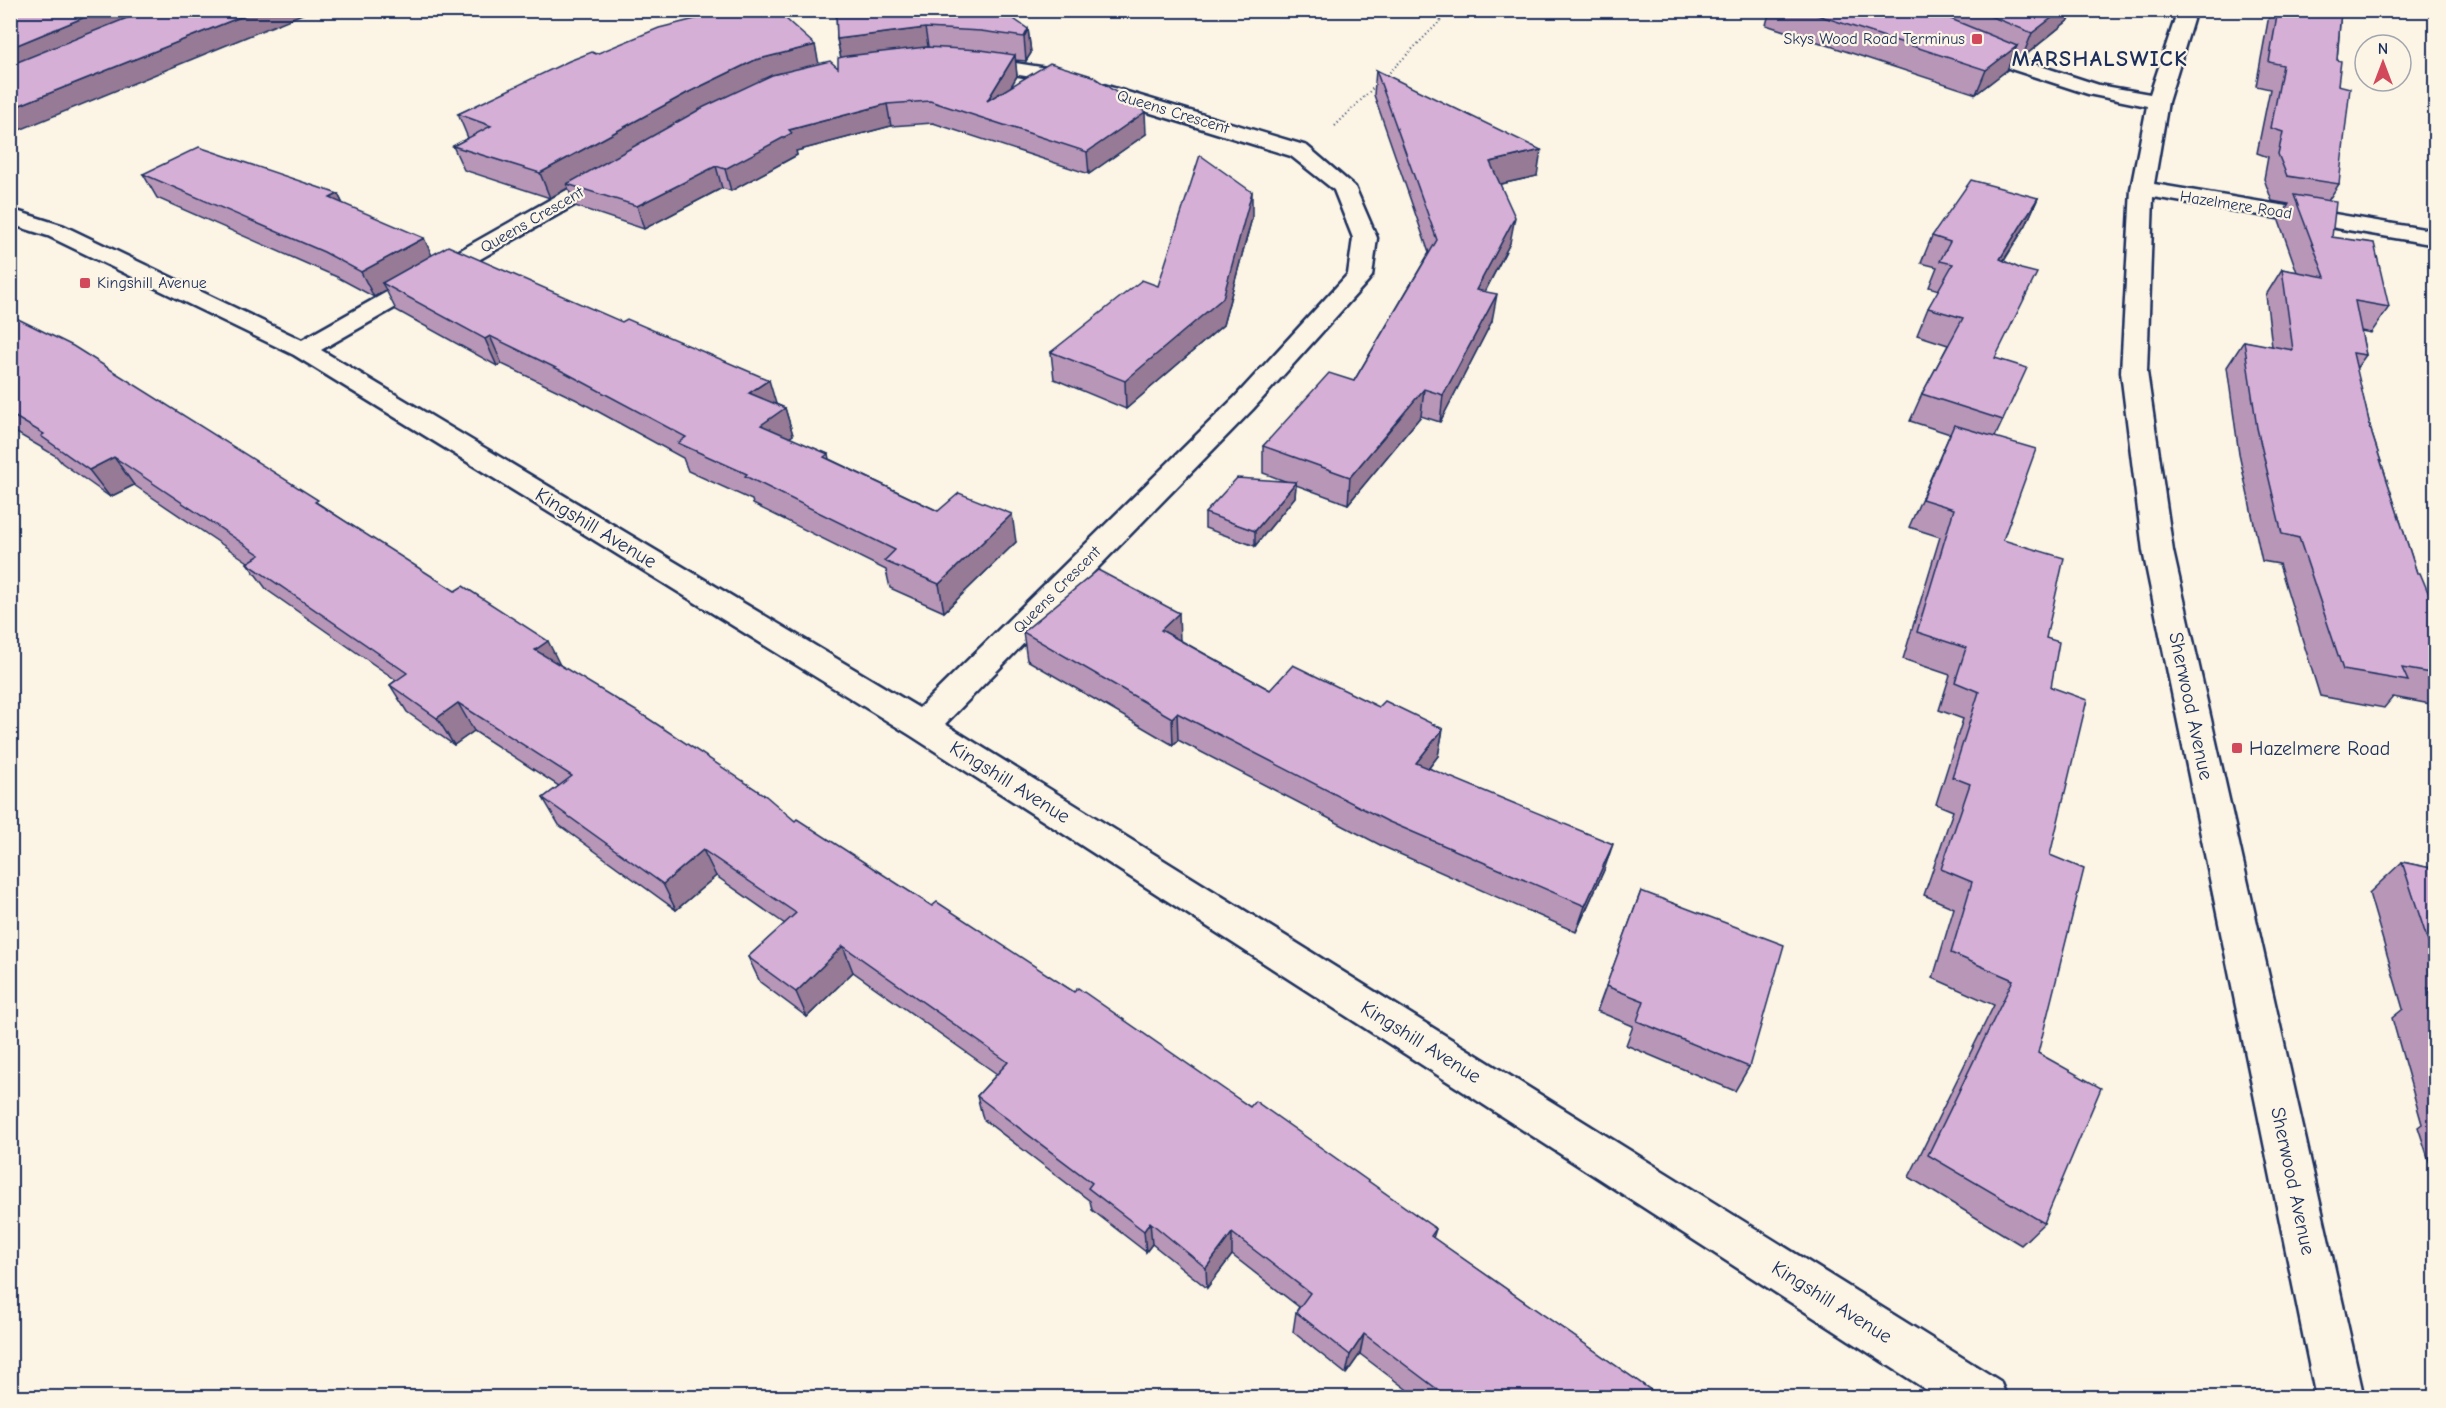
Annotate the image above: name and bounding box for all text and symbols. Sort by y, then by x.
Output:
place label: Skys Wood Road Terminus [1783,30,1965,48]
marker: Skys Wood Road Terminus [1970,32,1984,46]
north arrow [2353,33,2413,93]
text: N [2378,40,2388,58]
district label: MARSHALSWICK [2012,46,2188,72]
street label: Queens Crescent [1115,86,1232,138]
street label: Queens Crescent [477,183,587,257]
street label: Hazelmere Road [2179,187,2293,223]
place label: Kingshill Avenue [97,274,207,292]
marker: Kingshill Avenue [78,276,92,290]
street label: Kingshill Avenue [531,483,661,573]
street label: Queens Crescent [1010,542,1105,637]
street label: Sherwood Avenue [2164,630,2218,782]
street label: Kingshill Avenue [946,736,1074,828]
place label: Hazelmere Road [2249,737,2390,760]
marker: Hazelmere Road [2230,741,2244,755]
street label: Kingshill Avenue [1357,996,1485,1088]
street label: Sherwood Avenue [2266,1105,2320,1257]
street label: Kingshill Avenue [1768,1256,1896,1348]

